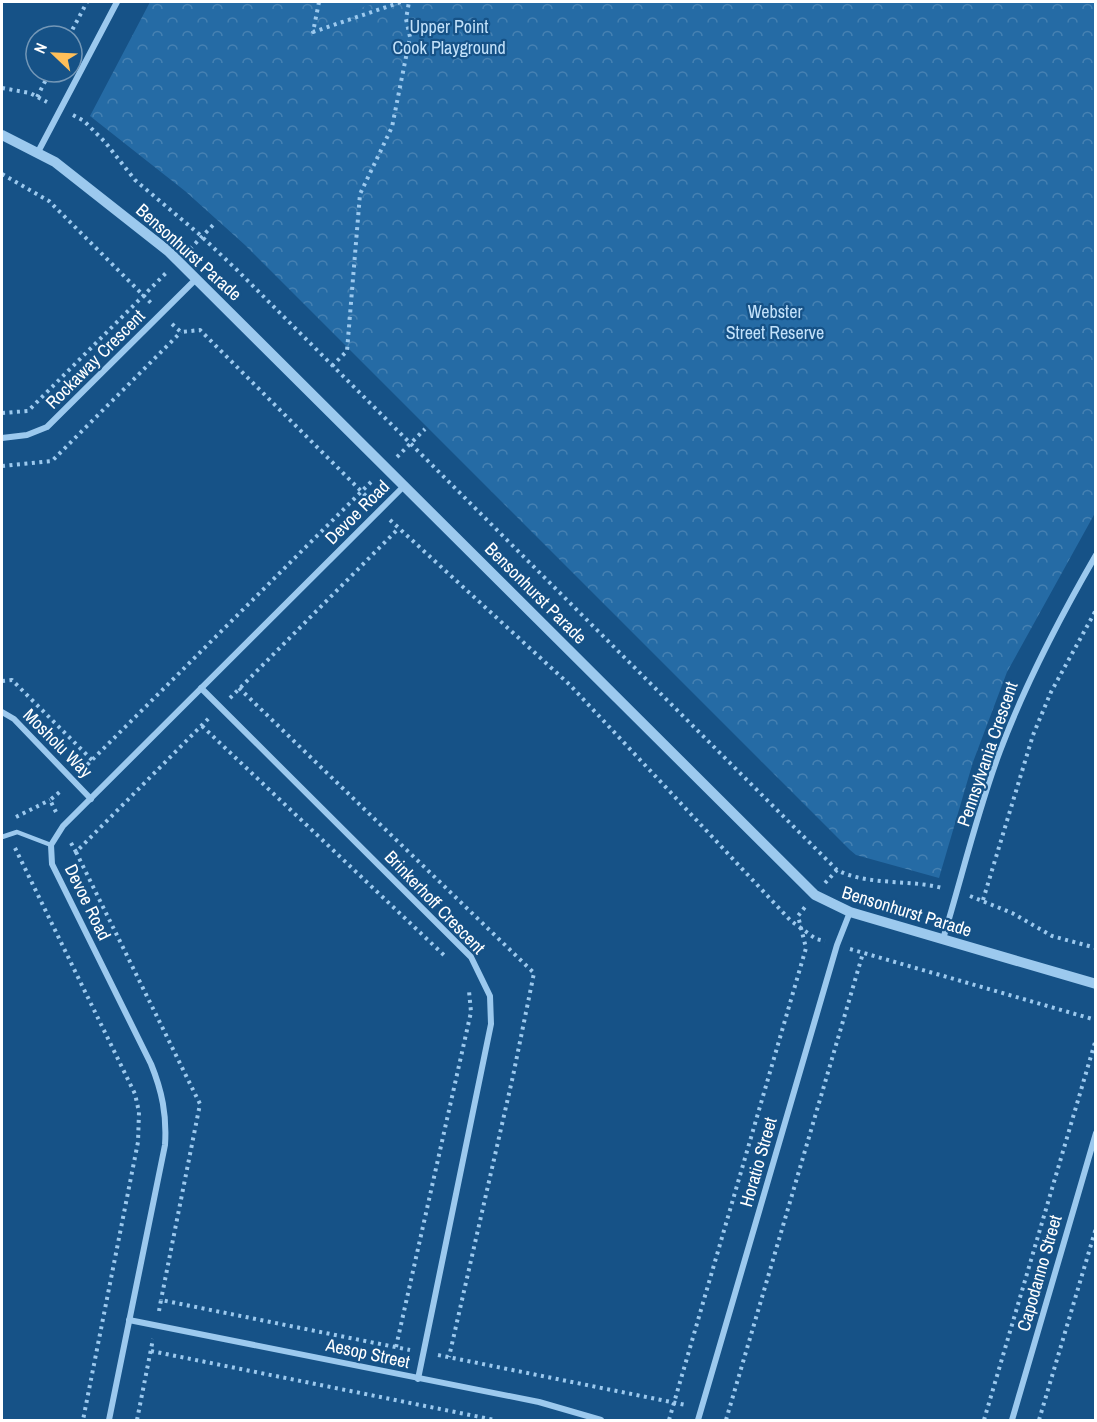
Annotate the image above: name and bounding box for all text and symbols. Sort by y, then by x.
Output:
park label: Upper Point Cook Playground [392,14,506,60]
north arrow [24,24,84,84]
text: N [28,39,52,57]
street label: Bensonhurst Parade [131,198,247,306]
park label: Webster Street Reserve [726,299,824,345]
street label: Rockaway Crescent [40,304,150,414]
street label: Devoe Road [319,474,395,550]
street label: Bensonhurst Parade [480,537,592,649]
street label: Pennsylvania Crescent [950,678,1024,830]
street label: Mosholu Way [18,703,99,784]
street label: Brinkerhoff Crescent [379,845,491,959]
street label: Devoe Road [59,860,117,944]
street label: Bensonhurst Parade [839,879,975,943]
street label: Horatio Street [733,1114,783,1210]
street label: Capodanno Street [1010,1212,1068,1334]
street label: Aesop Street [323,1332,412,1374]

